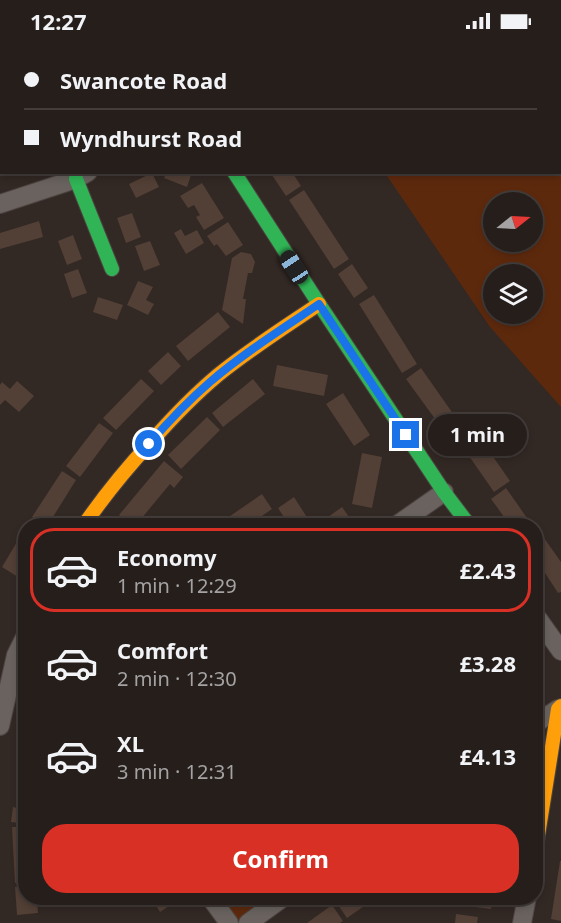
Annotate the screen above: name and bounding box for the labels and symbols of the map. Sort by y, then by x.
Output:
north arrow [483,192,543,252]
car [277,247,311,287]
callout: 1 min [427,414,526,456]
route end [392,421,419,448]
route start [135,430,162,457]

